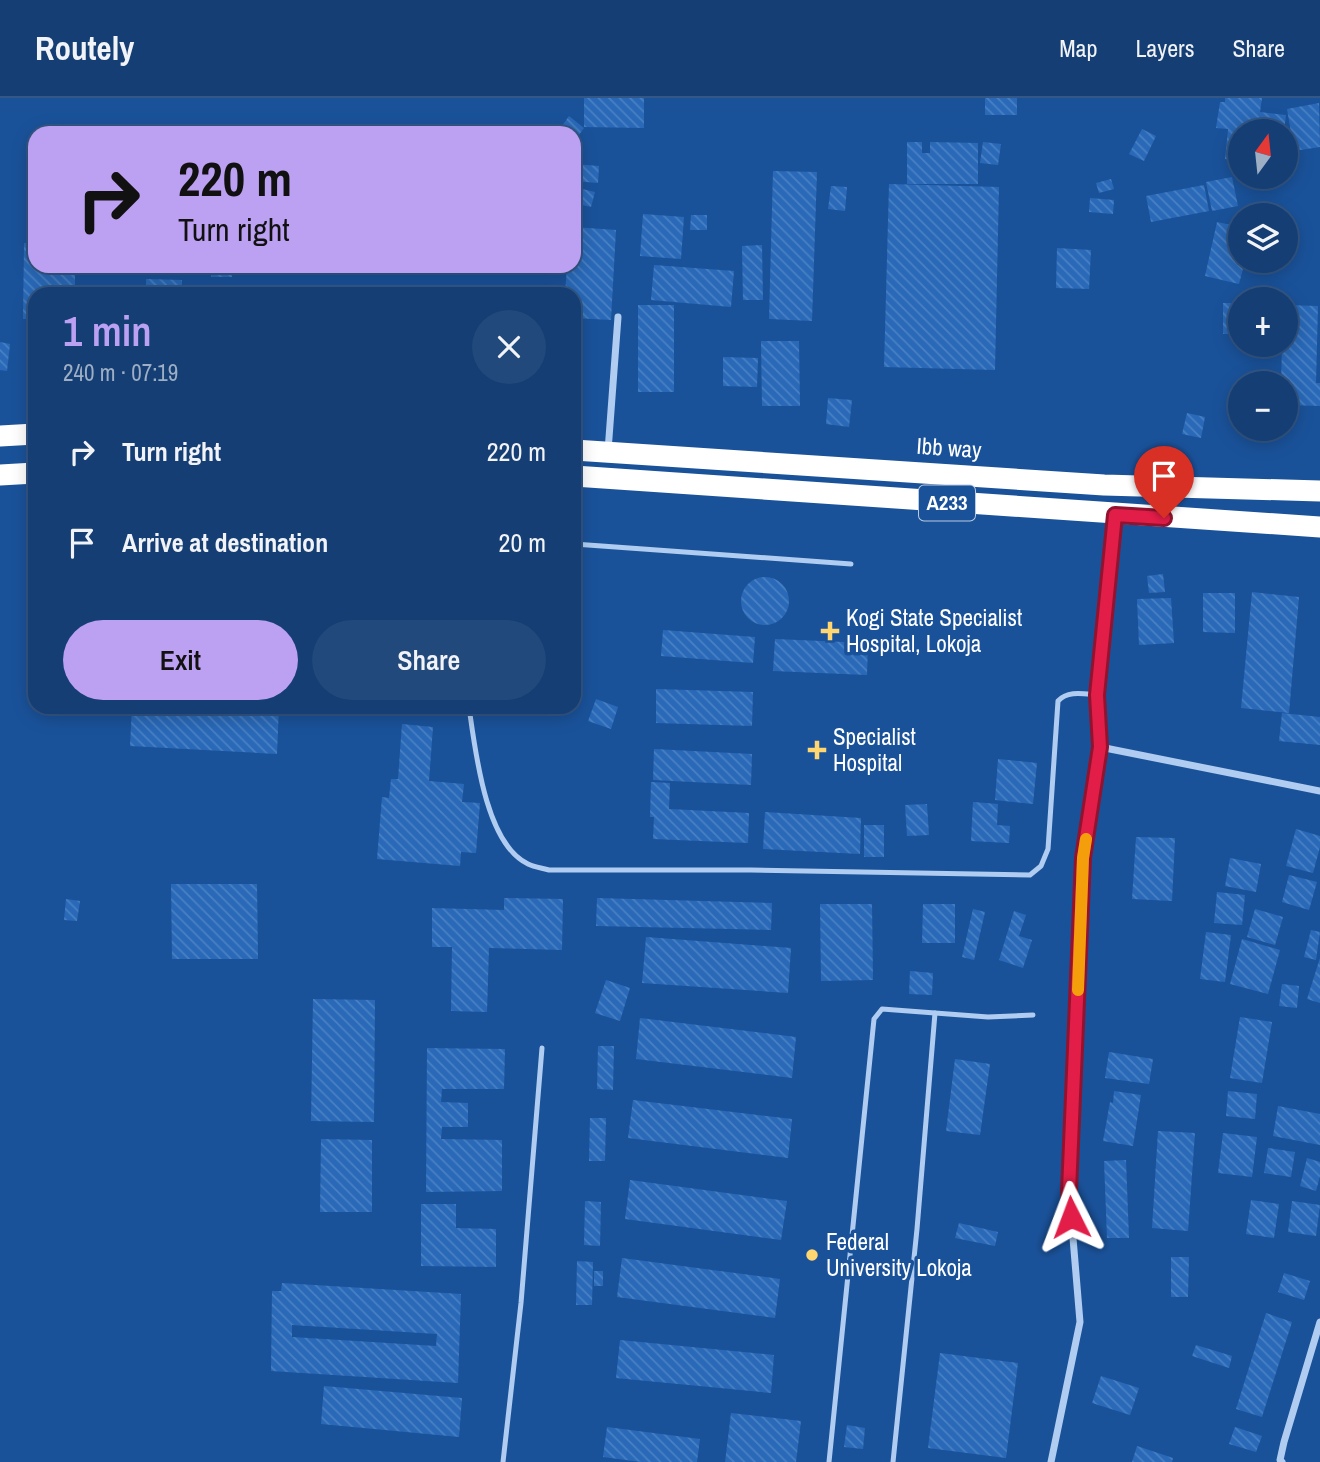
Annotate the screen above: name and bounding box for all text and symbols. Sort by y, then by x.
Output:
text: Routely [35,26,134,70]
text: Map [1059,32,1097,64]
text: Layers [1135,32,1194,64]
text: Share [1232,32,1285,64]
north arrow [1228,119,1298,189]
map controls [1228,119,1298,441]
text: 220 m [178,145,292,211]
icon: right [63,154,154,245]
button: layers [1228,203,1298,273]
text: Turn right [178,208,290,251]
button: + [1228,287,1298,357]
text: 1 min [63,303,152,359]
button: close [472,310,546,384]
text: 240 m · 07:19 [63,357,178,388]
button: − [1228,371,1298,441]
street label: Ibb way [916,430,983,465]
icon: right [63,433,101,471]
text: Turn right [122,434,221,469]
text: 220 m [487,434,546,469]
pin [1134,446,1194,518]
icon: arrive [1145,457,1183,495]
road number: A233 [919,486,975,520]
icon: arrive [63,524,101,562]
text: Arrive at destination [122,525,328,560]
text: 20 m [499,525,546,560]
place label: Kogi State Specialist Hospital, Lokoja [846,602,1022,659]
button: Exit [63,620,298,700]
button: Share [312,620,546,700]
marker: Kogi State Specialist Hospital, Lokoja [820,621,840,641]
place label: Specialist Hospital [833,721,916,778]
marker: Specialist Hospital [807,740,827,760]
position arrow [1034,1180,1108,1254]
place label: Federal University Lokoja [826,1226,972,1283]
marker: Federal University Lokoja [804,1247,820,1263]

